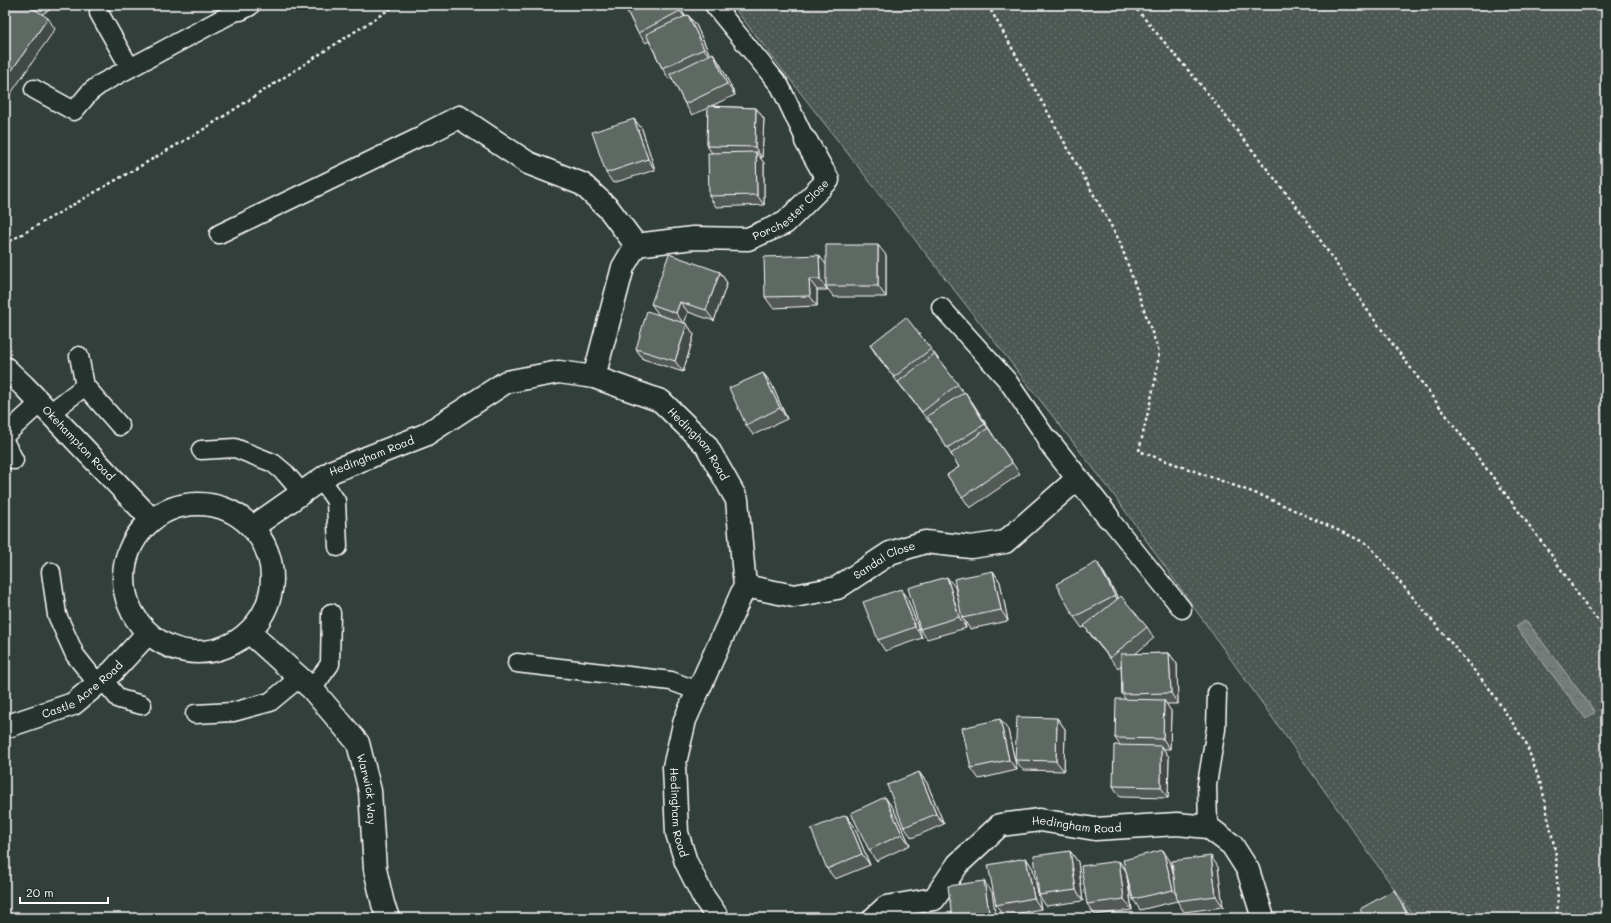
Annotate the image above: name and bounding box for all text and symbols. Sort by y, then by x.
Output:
street label: Porchester Close [750,175,832,243]
street label: Okehampton Road [39,402,118,483]
street label: Hedingham Road [665,404,732,483]
street label: Hedingham Road [327,432,416,479]
street label: Sandal Close [850,537,917,582]
street label: Castle Acre Road [40,657,126,721]
street label: Warwick Way [354,752,380,825]
street label: Hedingham Road [667,767,692,859]
street label: Hedingham Road [1031,812,1122,836]
scale bar [20,879,108,905]
text: 20 m [26,884,54,900]

